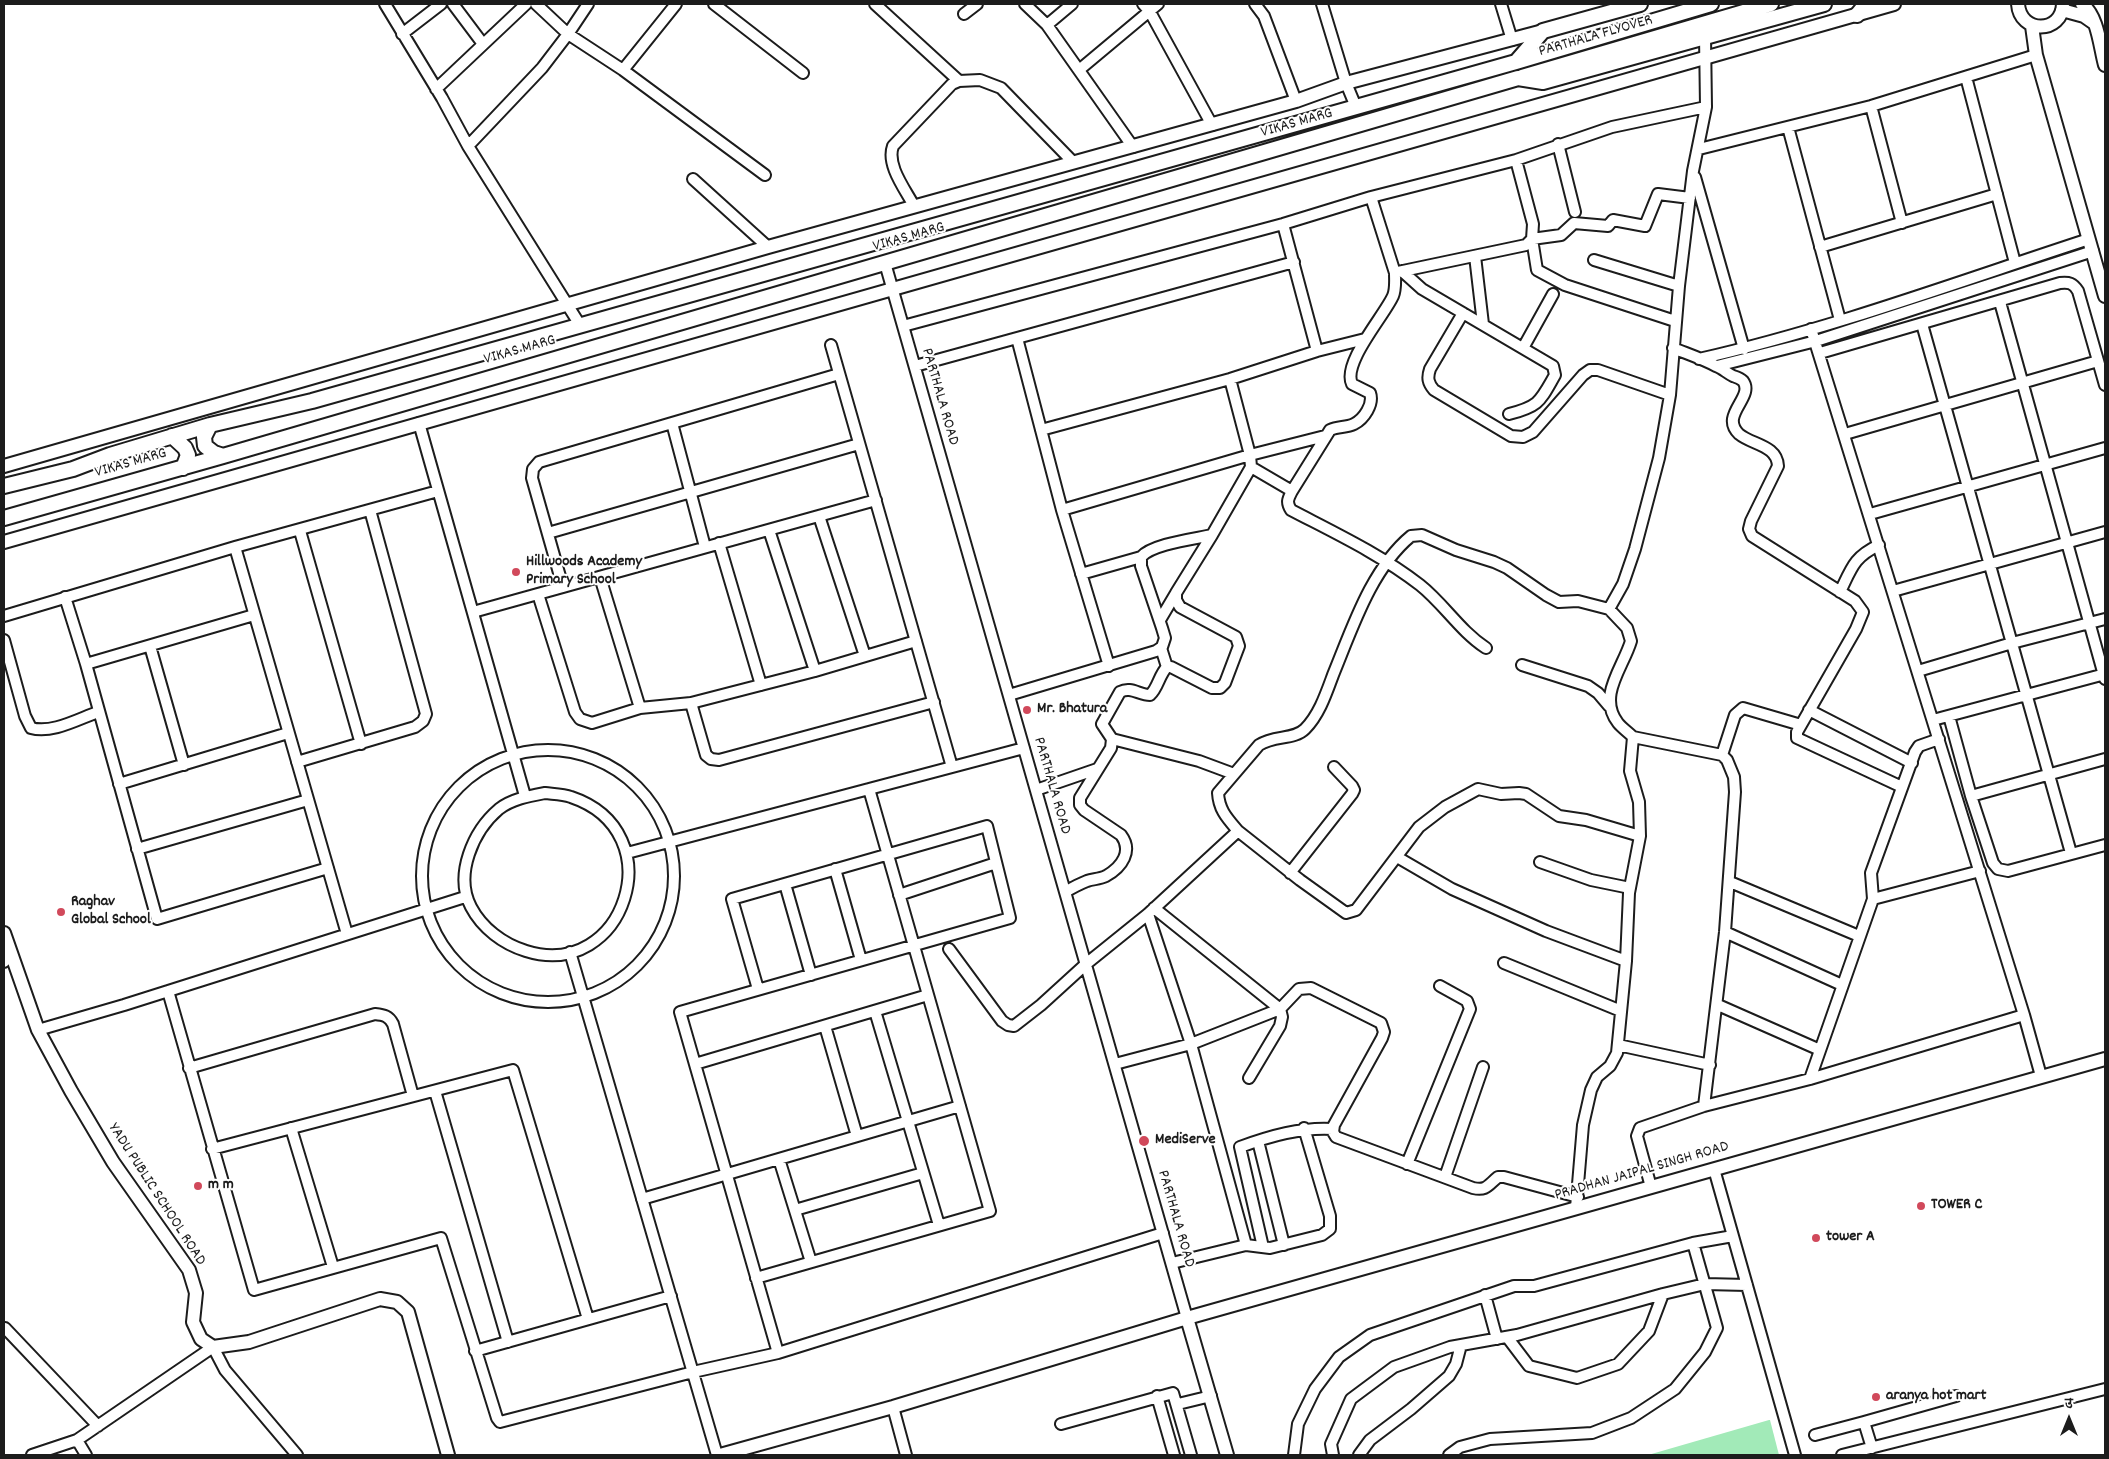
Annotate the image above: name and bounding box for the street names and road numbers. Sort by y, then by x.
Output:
street label: PARTHALA FLYOVER [1537,12,1655,62]
street label: VIKAS MARG [1259,105,1335,143]
street label: VIKAS MARG [871,219,947,257]
street label: VIKAS MARG [482,332,558,370]
street label: PARTHALA ROAD [916,346,962,448]
street label: VIKAS MARG [93,445,169,483]
street label: PARTHALA ROAD [1028,735,1074,837]
street label: YADU PUBLIC SCHOOL ROAD [103,1120,209,1270]
street label: PRADHAN JAIPAL SINGH ROAD [1553,1138,1731,1206]
street label: PARTHALA ROAD [1152,1168,1198,1270]

